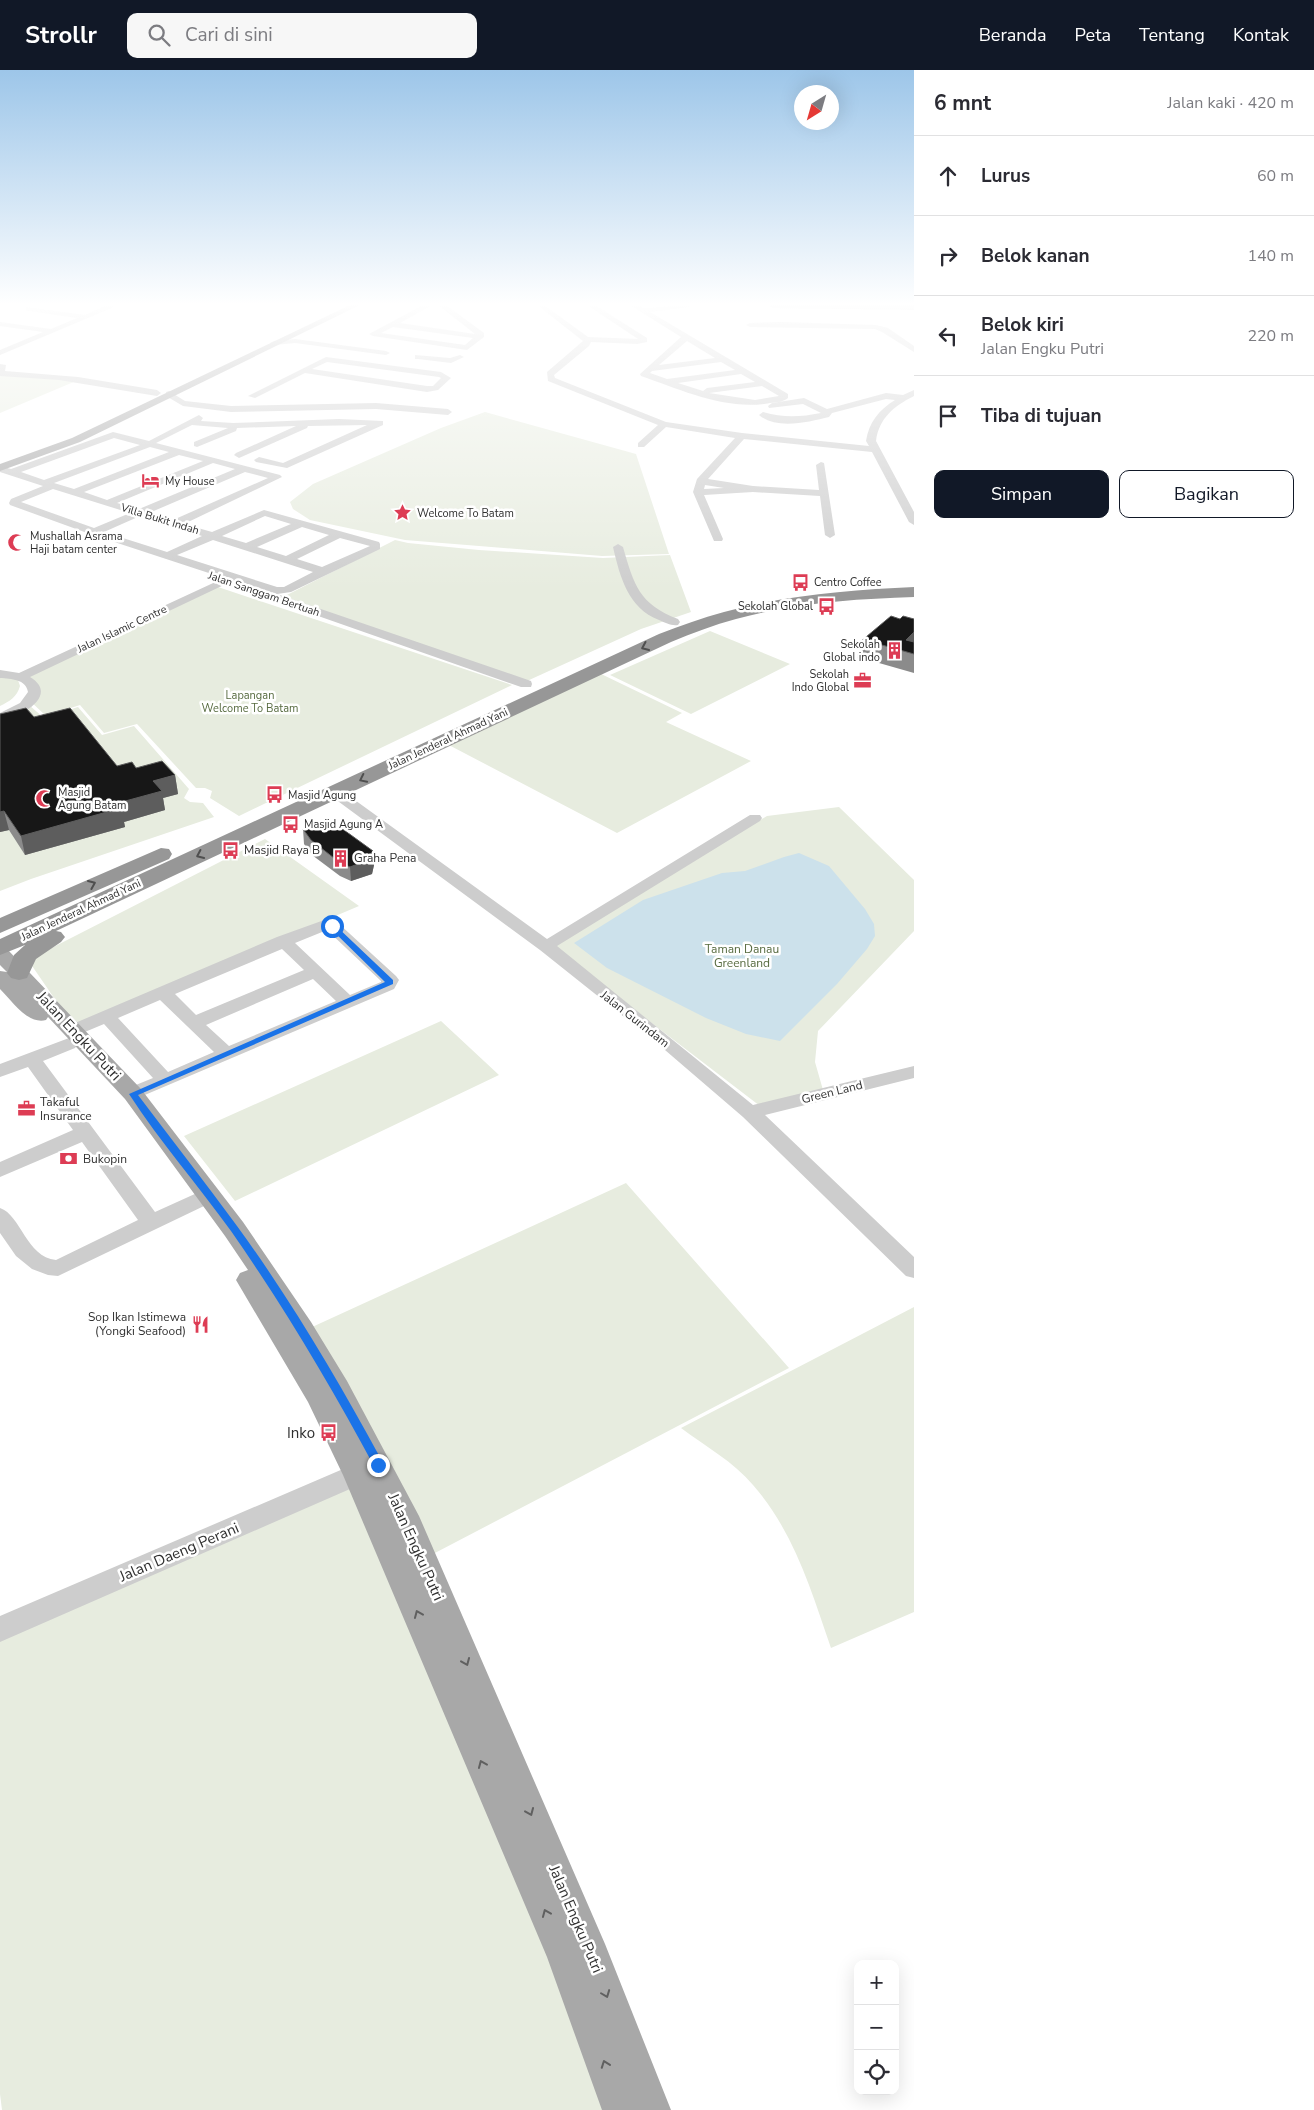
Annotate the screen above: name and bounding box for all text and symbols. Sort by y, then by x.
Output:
search box [127,13,477,58]
text: Strollr [25,19,97,51]
icon: search [145,21,173,49]
text: Cari di sini [185,22,273,48]
text: Beranda [979,23,1047,47]
text: Peta [1075,23,1111,47]
text: Tentang [1139,23,1205,47]
text: Kontak [1233,23,1289,47]
north arrow [794,85,839,130]
text: 6 mnt [934,89,991,117]
text: Jalan kaki · 420 m [1167,92,1294,114]
icon: ahead [934,162,962,190]
text: Lurus [981,163,1030,189]
text: 60 m [1257,165,1294,187]
icon: right [934,242,962,270]
text: Belok kanan [981,243,1090,269]
text: 140 m [1247,245,1294,267]
text: Belok kiri [981,312,1064,338]
icon: left [934,322,962,350]
text: 220 m [1247,325,1294,347]
text: Jalan Engku Putri [981,338,1104,360]
icon: arrive [934,402,962,430]
text: Tiba di tujuan [981,403,1102,429]
button: Simpan [934,470,1109,518]
button: Bagikan [1119,470,1294,518]
hotel icon: My House [141,471,161,491]
place label: My House [165,474,215,489]
street label: Villa Bukit Indah [118,500,201,538]
place icon: Welcome To Batam [393,503,413,523]
place label: Welcome To Batam [417,506,514,521]
place label: Mushallah Asrama Haji batam center [30,529,123,557]
mosque icon: Mushallah Asrama Haji batam center [6,532,26,552]
street label: Jalan Sanggam Bertuah [205,568,322,620]
bus stop icon: Centro Coffee [790,572,810,592]
place label: Centro Coffee [814,575,882,590]
bus stop icon: Sekolah Global [817,596,837,616]
place label: Sekolah Global [738,599,814,614]
street label: Jalan Islamic Centre [74,602,169,657]
place label: Sekolah Global indo [823,637,880,665]
one-way arrow [641,640,650,651]
building icon: Sekolah Global indo [884,640,904,660]
place label: Sekolah Indo Global [792,667,850,695]
office icon: Sekolah Indo Global [853,670,873,690]
park label: Lapangan Welcome To Batam [202,688,298,716]
street label: Jalan Jenderal Ahmad Yani [385,705,510,774]
one-way arrow [359,773,368,784]
place label: Masjid Agung Batam [58,785,126,813]
bus stop icon: Masjid Agung [264,785,284,805]
mosque icon: Masjid Agung Batam [34,788,54,808]
place label: Masjid Agung [288,788,356,803]
bus stop icon: Masjid Agung A [280,814,300,834]
place label: Masjid Agung A [304,817,383,832]
bus stop icon: Masjid Raya B [220,840,240,860]
place label: Masjid Raya B [244,842,320,858]
building icon: Graha Pena [330,848,350,868]
one-way arrow [196,849,205,859]
place label: Graha Pena [354,850,416,866]
street label: Jalan Jenderal Ahmad Yani [18,876,143,945]
one-way arrow [87,879,96,890]
route start [321,915,344,938]
park label: Taman Danau Greenland [705,941,779,971]
street label: Jalan Engku Putri [32,986,126,1085]
street label: Jalan Gurindam [597,987,673,1051]
street label: Green Land [800,1077,864,1107]
place label: Takaful Insurance [40,1094,92,1124]
office icon: Takaful Insurance [16,1099,36,1119]
bank icon: Bukopin [59,1149,79,1169]
place label: Bukopin [83,1151,127,1167]
place label: Sop Ikan Istimewa (Yongki Seafood) [88,1309,186,1339]
restaurant icon: Sop Ikan Istimewa (Yongki Seafood) [190,1314,210,1334]
place label: Inko [287,1423,315,1443]
bus stop icon: Inko [319,1423,339,1443]
route end [367,1454,390,1477]
street label: Jalan Engku Putri [383,1489,449,1604]
street label: Jalan Daeng Perani [115,1518,242,1587]
one-way arrow [413,1610,424,1619]
one-way arrow [460,1657,471,1666]
one-way arrow [478,1760,489,1769]
one-way arrow [524,1807,535,1816]
street label: Jalan Engku Putri [544,1861,608,1976]
one-way arrow [542,1909,553,1918]
map controls [854,1960,899,2095]
button: + [854,1960,899,2005]
one-way arrow [600,1989,611,1998]
button: − [854,2005,899,2050]
button: locate [854,2050,899,2095]
one-way arrow [601,2061,611,2069]

